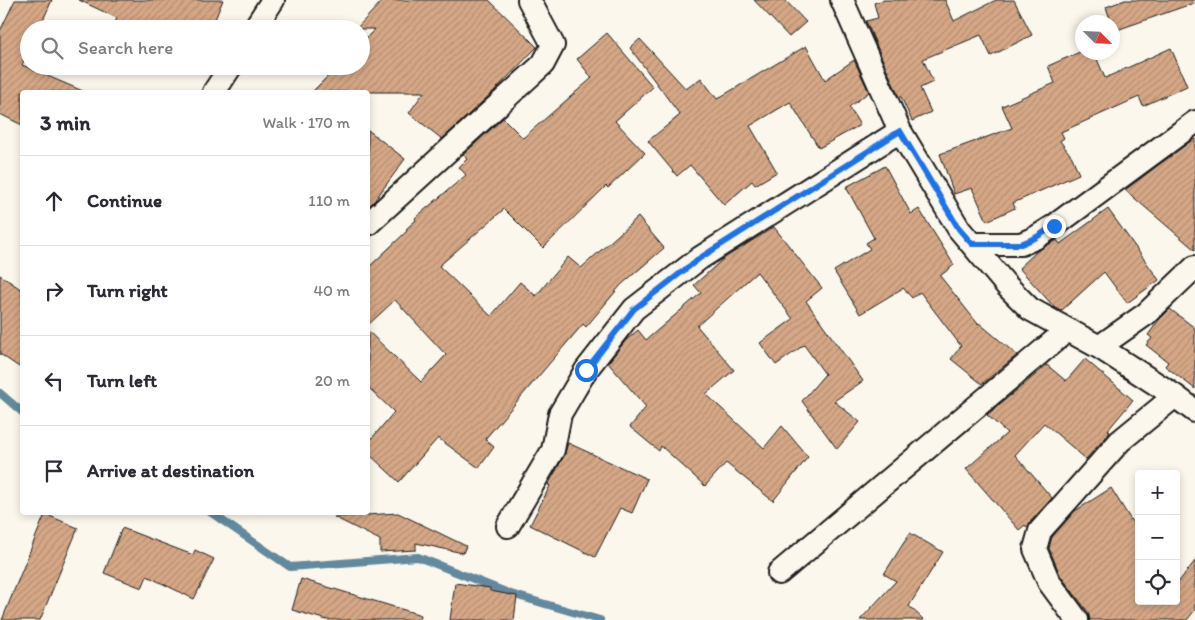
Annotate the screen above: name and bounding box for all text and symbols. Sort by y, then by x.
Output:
north arrow [1075,15,1120,60]
search box [20,20,370,75]
icon: search [38,34,66,62]
text: Search here [78,36,173,59]
text: 3 min [40,110,90,135]
text: Walk · 170 m [263,113,350,132]
icon: ahead [40,187,68,215]
text: Continue [87,189,162,212]
text: 110 m [308,191,350,210]
route end [1043,215,1066,238]
icon: right [40,277,68,305]
text: Turn right [87,279,168,302]
text: 40 m [313,281,350,300]
route start [575,359,598,382]
icon: left [40,367,68,395]
text: Turn left [87,369,157,392]
text: 20 m [315,371,350,390]
icon: arrive [40,457,68,485]
text: Arrive at destination [87,459,254,482]
map controls [1135,470,1180,605]
button: + [1135,470,1180,515]
button: − [1135,515,1180,560]
button: locate [1135,560,1180,605]

